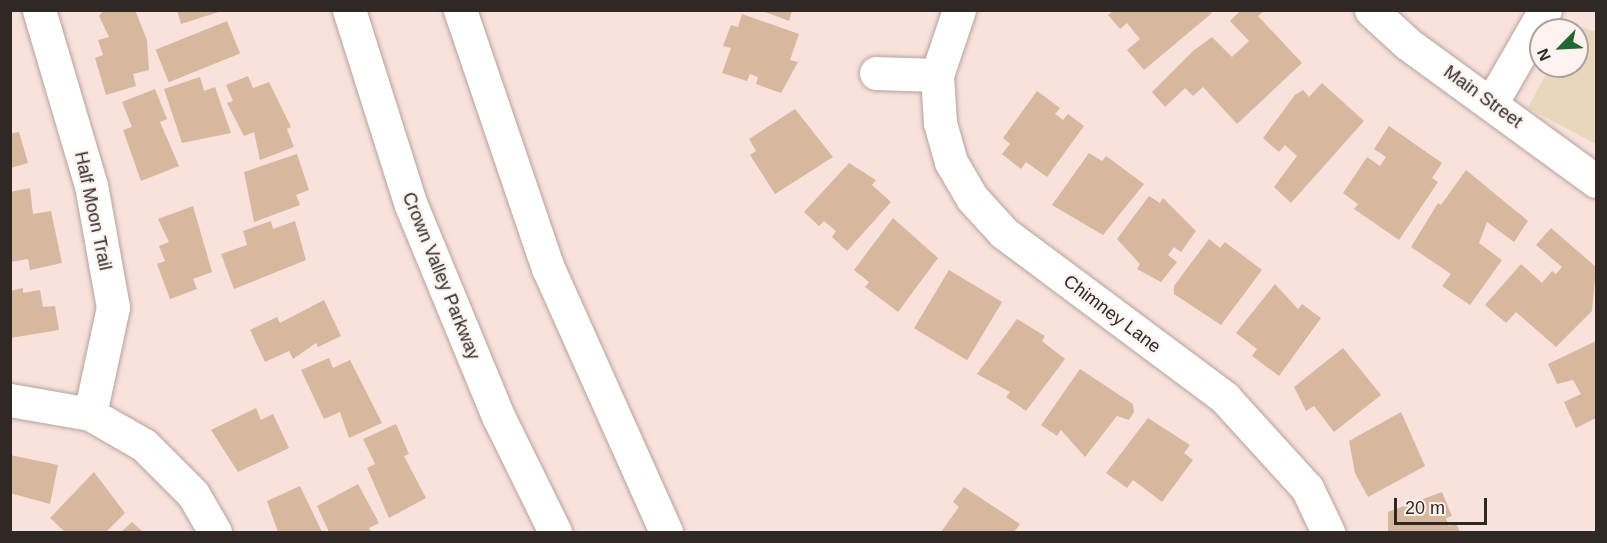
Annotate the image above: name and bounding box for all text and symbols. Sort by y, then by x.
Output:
north arrow [1529,18,1589,78]
text: N [1534,46,1554,63]
street label: Main Street [1439,61,1527,133]
street label: Half Moon Trail [70,149,116,273]
street label: Crown Valley Parkway [398,189,484,363]
street label: Chimney Lane [1059,270,1165,358]
scale bar [1397,486,1490,524]
text: 20 m [1405,498,1445,518]

